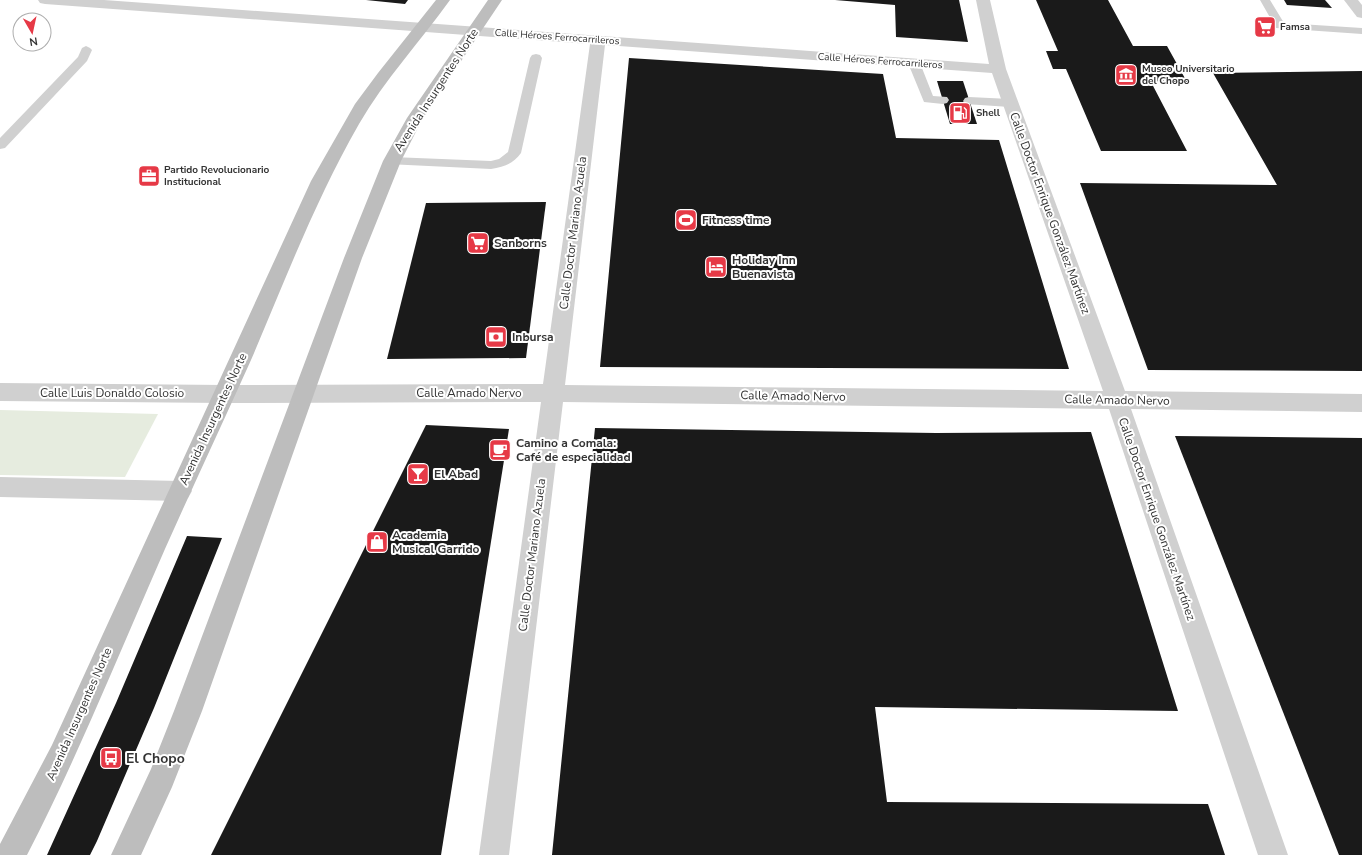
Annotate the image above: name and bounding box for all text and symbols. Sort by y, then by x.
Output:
north arrow [12,12,52,52]
supermarket icon: Famsa [1252,14,1278,40]
place label: Famsa [1280,20,1310,34]
street label: Avenida Insurgentes Norte [390,25,482,155]
street label: Calle Héroes Ferrocarrileros [494,26,620,48]
text: N [28,33,39,49]
street label: Calle Héroes Ferrocarrileros [817,50,943,72]
museum icon: Museo Universitario del Chopo [1113,62,1139,88]
place label: Museo Universitario del Chopo [1142,62,1235,88]
fuel station icon: Shell [947,100,973,126]
place label: Shell [976,106,1001,120]
street label: Calle Doctor Enrique González Martínez [1006,110,1094,317]
street label: Calle Doctor Mariano Azuela [556,156,590,310]
office icon: Partido Revolucionario Institucional [136,163,162,189]
place label: Partido Revolucionario Institucional [164,163,270,189]
sports icon: Fitness time [673,207,699,233]
place label: Fitness time [702,212,770,228]
supermarket icon: Sanborns [465,230,491,256]
place label: Sanborns [494,235,547,251]
place label: Holiday Inn Buenavista [732,252,796,282]
hotel icon: Holiday Inn Buenavista [703,254,729,280]
bank icon: Inbursa [483,324,509,350]
place label: Inbursa [512,329,554,345]
street label: Avenida Insurgentes Norte [175,350,251,488]
street label: Calle Luis Donaldo Colosio [40,385,184,401]
street label: Calle Amado Nervo [416,385,522,401]
street label: Calle Amado Nervo [740,387,846,405]
street label: Calle Amado Nervo [1064,391,1170,409]
street label: Calle Doctor Enrique González Martínez [1115,415,1199,623]
place label: Camino a Comala: Café de especialidad [516,435,631,465]
cafe icon: Camino a Comala: Café de especialidad [487,437,513,463]
bar icon: El Abad [405,461,431,487]
place label: El Abad [434,466,478,482]
street label: Calle Doctor Mariano Azuela [515,478,549,632]
place label: Academia Musical Garrido [392,527,480,557]
shop icon: Academia Musical Garrido [364,529,390,555]
street label: Avenida Insurgentes Norte [42,645,116,783]
bus stop icon: El Chopo [98,745,124,771]
place label: El Chopo [126,749,185,768]

